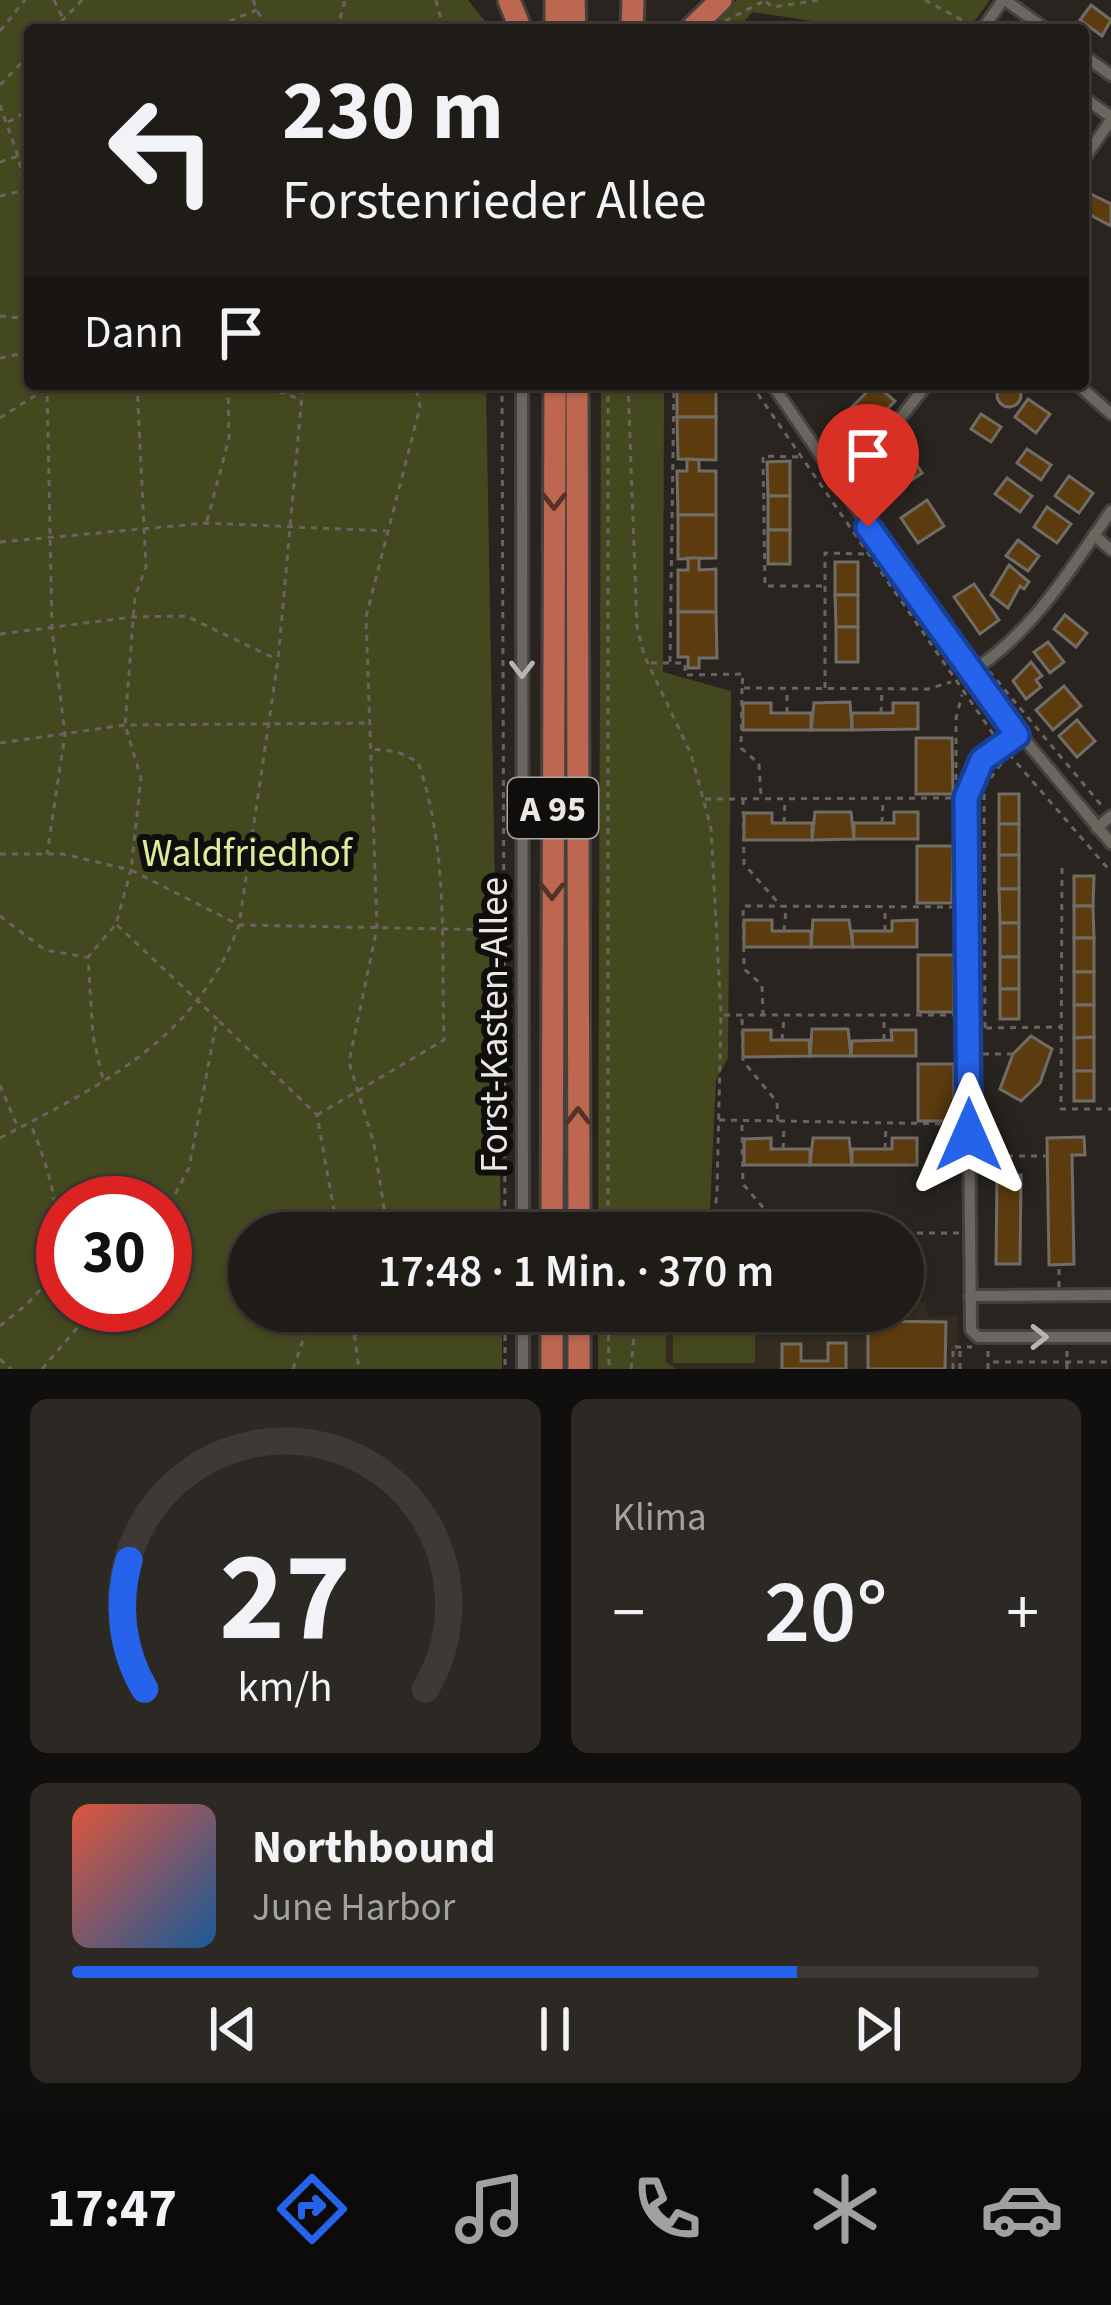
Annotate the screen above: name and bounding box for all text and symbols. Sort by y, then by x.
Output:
text: 230 m [282,52,504,172]
icon: left [84,72,240,228]
text: Forstenrieder Allee [282,163,707,240]
icon: arrive [208,300,274,366]
text: Dann [84,301,184,365]
pin [817,404,919,527]
icon: arrive [835,422,901,488]
one-way arrow [541,493,567,511]
one-way arrow [509,661,535,679]
road number: A 95 [508,778,598,838]
park label: Waldfriedhof [142,826,354,882]
street label: Forst-Kasten-Allee [467,877,523,1173]
one-way arrow [539,883,565,901]
position arrow [906,1072,1032,1198]
one-way arrow [565,1106,591,1124]
speed limit sign: 30 [36,1176,192,1332]
text: 17:48 · 1 Min. · 370 m [378,1240,774,1304]
one-way arrow [1031,1324,1049,1350]
text: Klima [613,1490,707,1546]
text: 27 [219,1510,351,1688]
text: 20° [764,1549,888,1677]
text: − [613,1566,645,1660]
text: + [1006,1566,1039,1660]
text: km/h [238,1657,333,1718]
text: Northbound [252,1816,496,1880]
text: June Harbor [252,1880,455,1936]
icon: previous [200,1996,266,2062]
icon: pause [522,1996,588,2062]
icon: next [845,1996,911,2062]
icon: directions [270,2167,354,2251]
icon: music [448,2167,532,2251]
icon: phone [625,2167,709,2251]
icon: climate [803,2167,887,2251]
icon: car [980,2167,1064,2251]
text: 17:47 [47,2171,177,2248]

